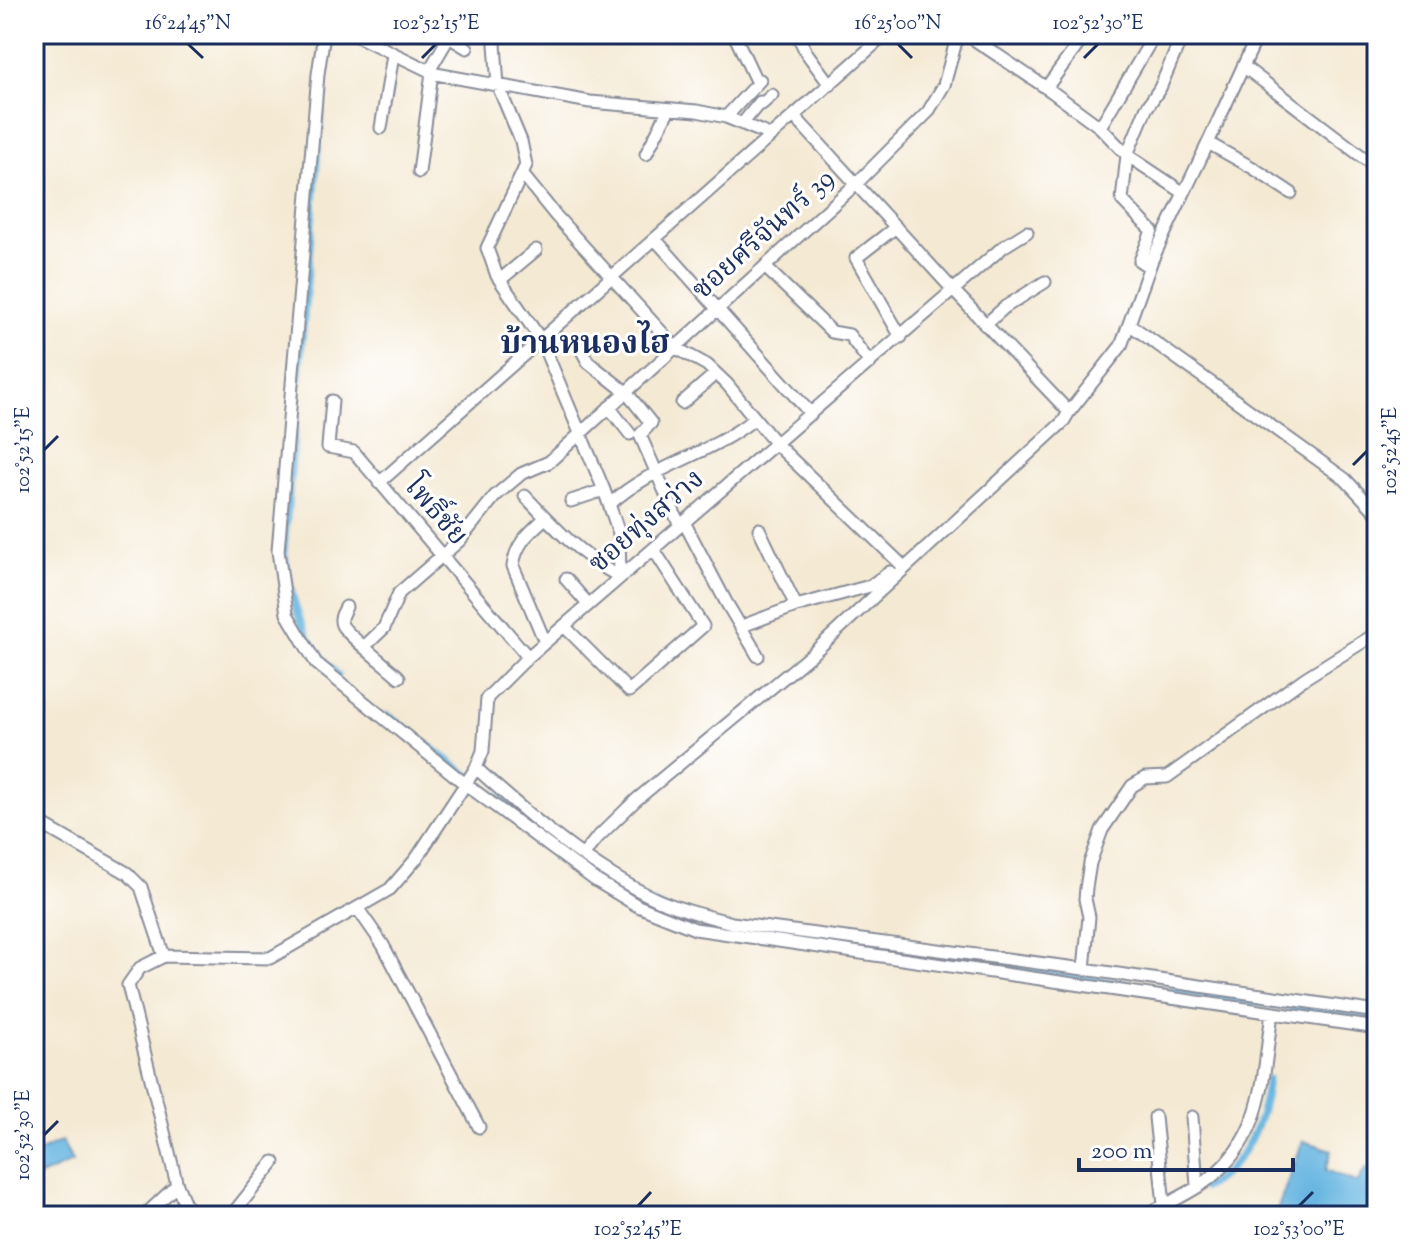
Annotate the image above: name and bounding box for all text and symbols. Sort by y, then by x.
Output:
text: 16°24'45"N [145,10,231,39]
text: 102°52'15"E [393,10,479,39]
text: 16°25'00"N [854,10,942,39]
text: 102°52'30"E [1053,10,1143,39]
street label: ซอยศรีจันทร์ 39 [684,160,844,310]
district label: บ้านหนองไฮ [500,320,670,368]
text: 102°52'15"E [10,407,39,493]
text: 102°52'45"E [1377,407,1406,495]
street label: ซอยทุ่งสว่าง [580,460,714,584]
street label: โพธิ์ชัย [393,466,478,555]
text: 102°52'30"E [10,1090,39,1180]
scale bar [1079,1122,1293,1172]
text: 200 m [1091,1135,1153,1169]
text: 102°52'45"E [594,1216,682,1245]
text: 102°53'00"E [1253,1216,1345,1245]

